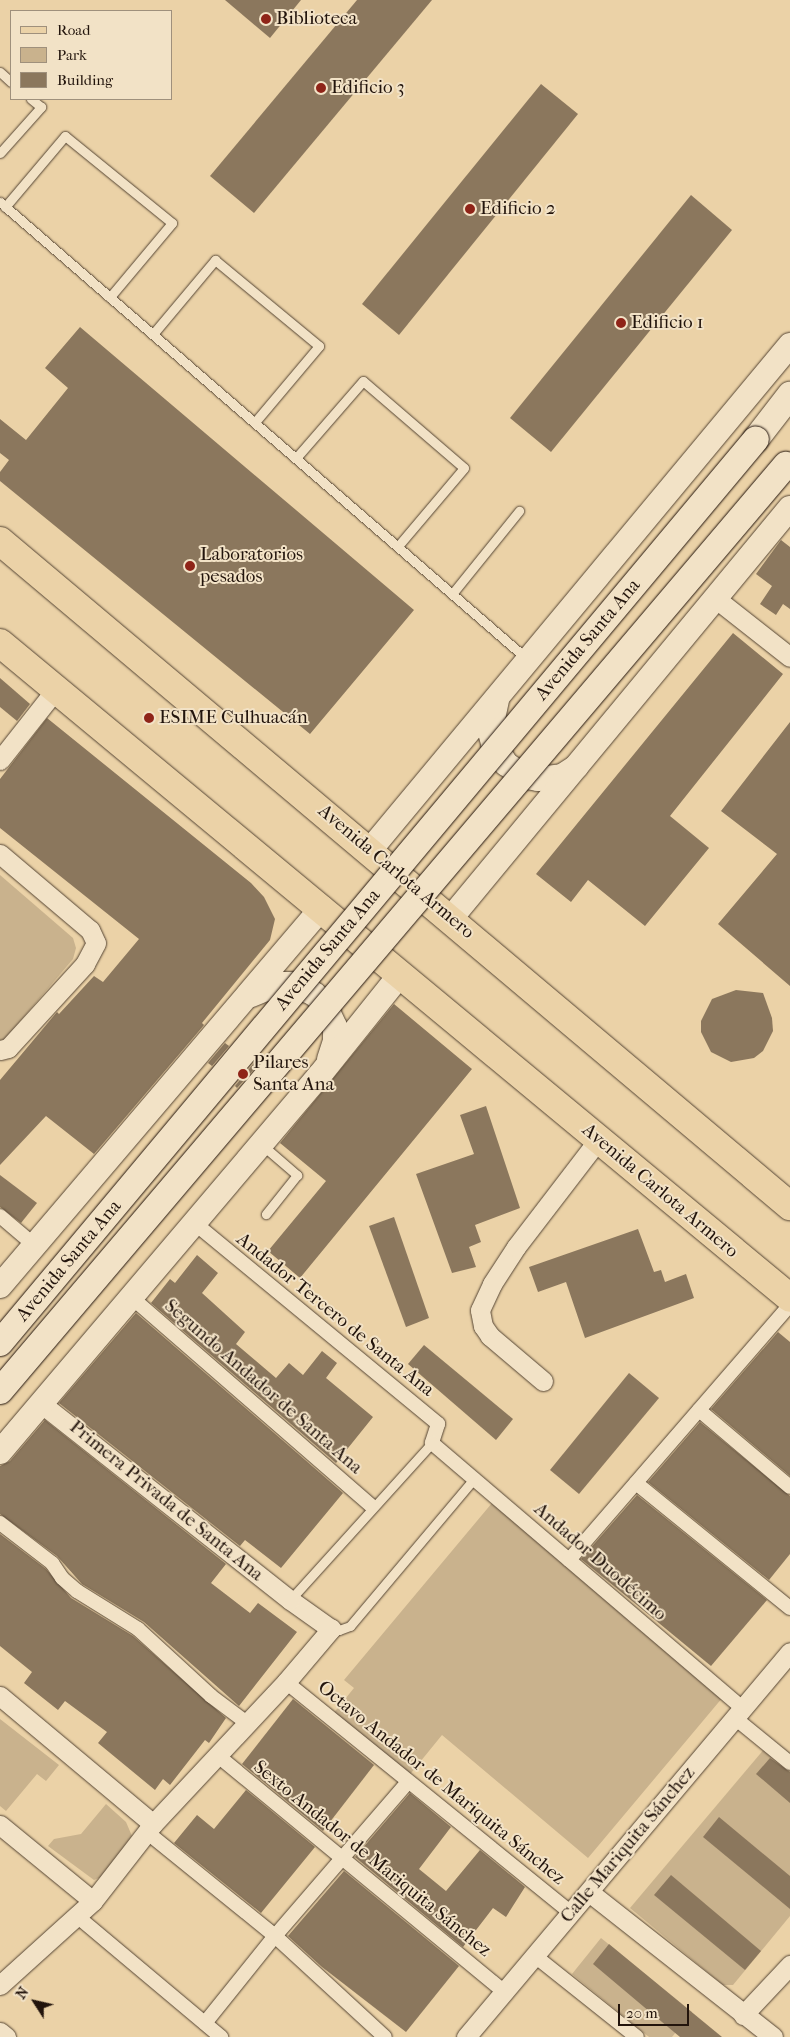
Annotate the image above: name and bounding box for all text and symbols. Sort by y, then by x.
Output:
place label: Biblioteca [276,8,357,30]
legend [10,10,172,100]
marker: Biblioteca [260,13,272,25]
text: Road [57,21,90,39]
text: Park [57,46,87,64]
text: Building [57,71,113,89]
place label: Edificio 3 [331,77,404,99]
marker: Edificio 3 [315,82,327,94]
place label: Edificio 2 [480,198,555,220]
marker: Edificio 2 [464,203,476,215]
place label: Edificio 1 [631,312,703,334]
marker: Edificio 1 [615,317,627,329]
place label: Laboratorios pesados [200,544,303,588]
marker: Laboratorios pesados [184,560,196,572]
street label: Avenida Santa Ana [531,575,645,705]
place label: ESIME Culhuacán [159,707,308,729]
marker: ESIME Culhuacán [143,712,155,724]
street label: Avenida Carlota Armero [313,800,479,944]
street label: Avenida Santa Ana [271,885,385,1015]
place label: Pilares Santa Ana [253,1052,334,1096]
marker: Pilares Santa Ana [237,1068,249,1080]
street label: Avenida Carlota Armero [577,1119,743,1263]
street label: Avenida Santa Ana [12,1196,126,1326]
street label: Andador Tercero de Santa Ana [232,1228,438,1402]
street label: Segundo Andador de Santa Ana [159,1295,367,1479]
street label: Primera Privada de Santa Ana [65,1416,267,1586]
street label: Andador Duodécimo [529,1498,671,1626]
street label: Octavo Andador de Mariquita Sánchez [313,1676,569,1890]
street label: Sexto Andador de Mariquita Sánchez [249,1756,495,1962]
street label: Calle Mariquita Sánchez [556,1762,700,1928]
north arrow [10,1977,60,2027]
text: N [12,1984,32,2002]
scale bar [620,1994,691,2026]
text: 20 m [626,2004,658,2022]

